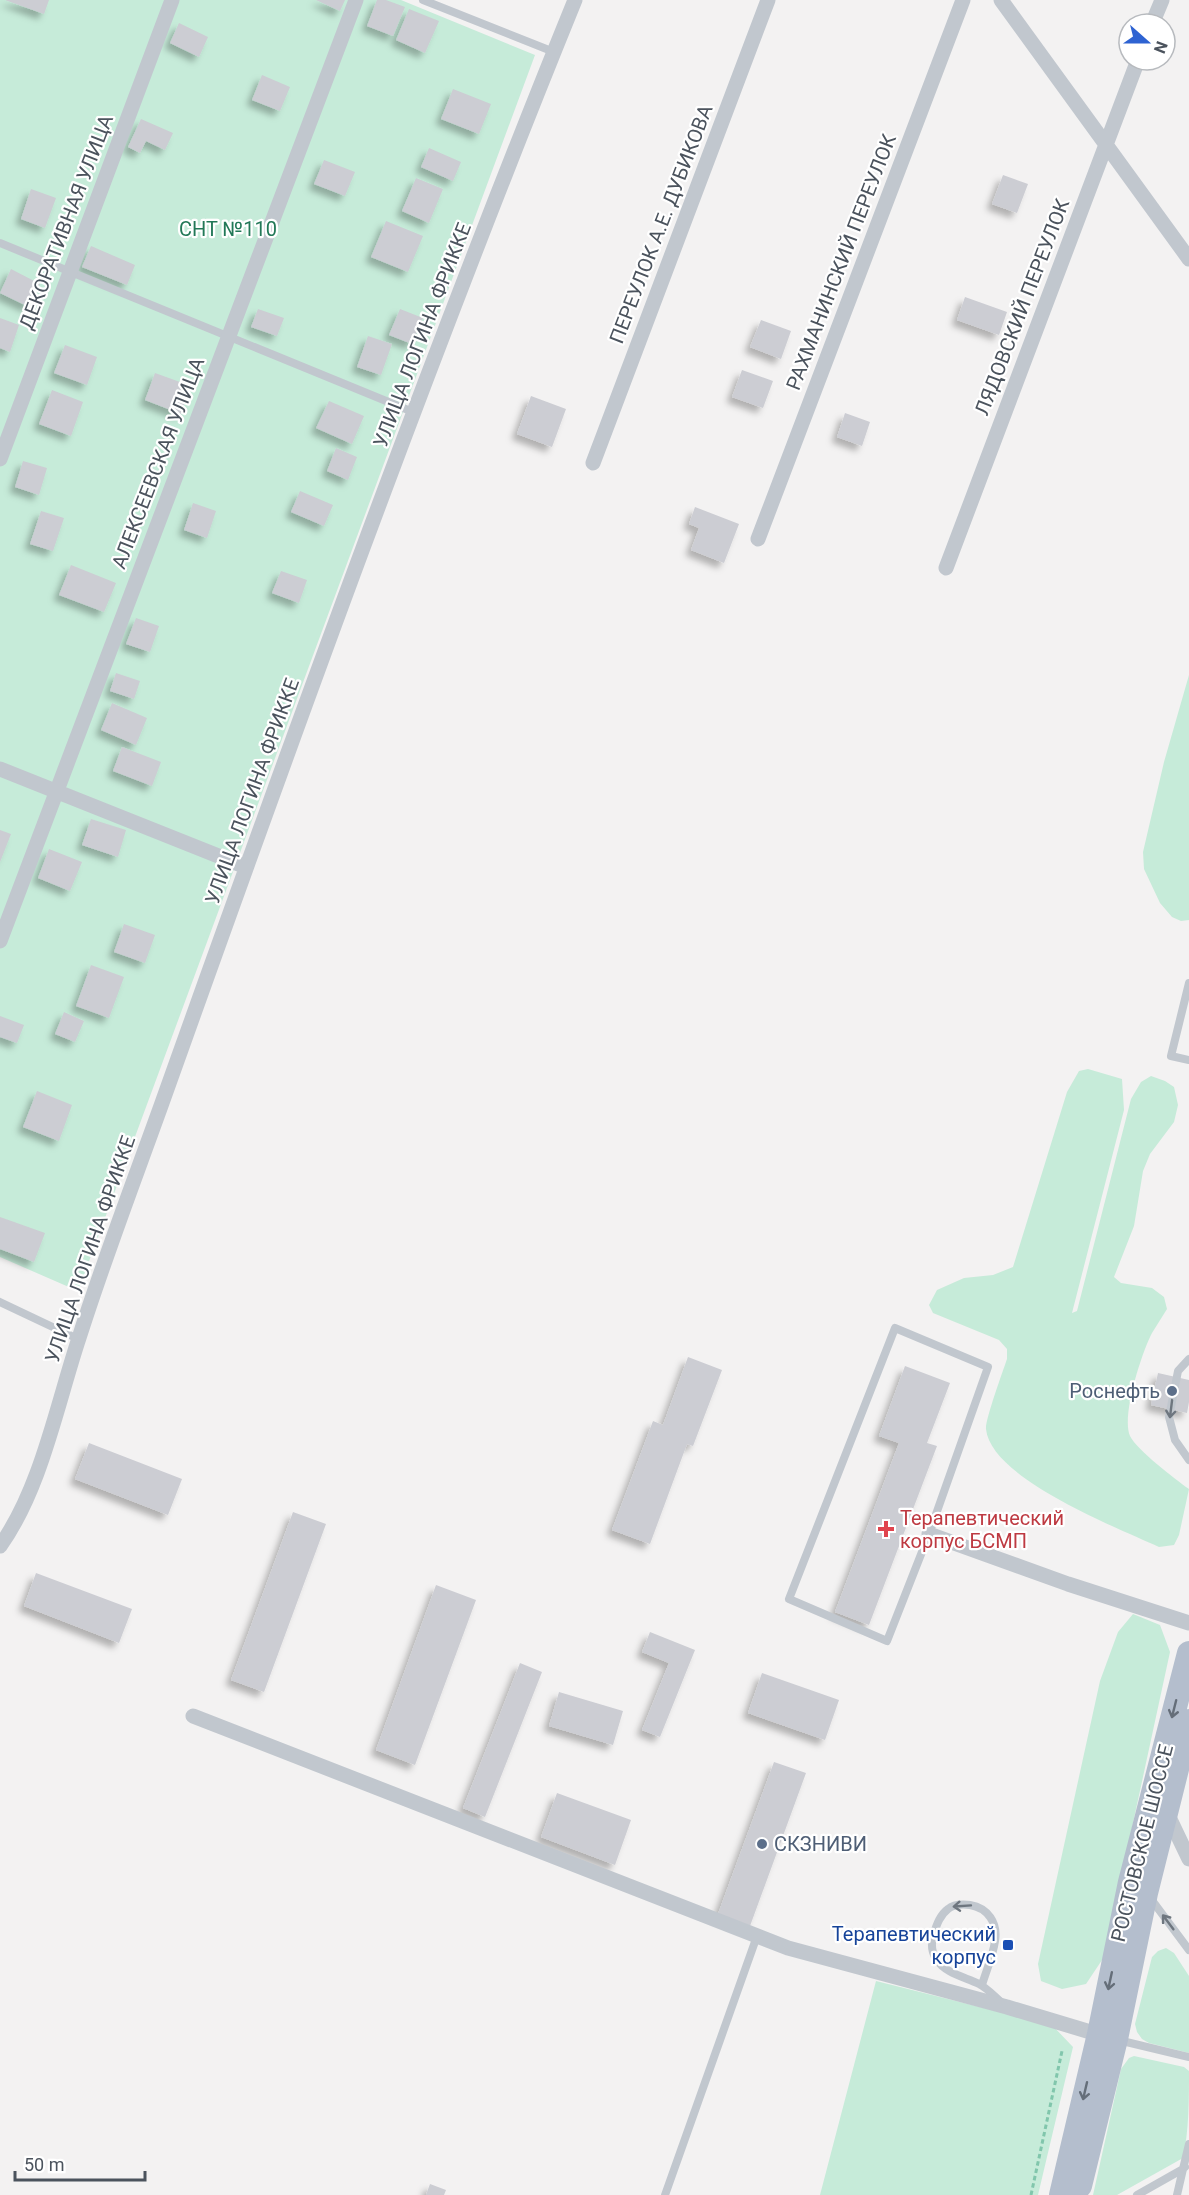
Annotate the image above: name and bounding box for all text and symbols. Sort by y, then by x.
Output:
north arrow [1117,12,1177,72]
text: N [1150,39,1171,56]
street label: ПЕРЕУЛОК А.Е. ДУБИКОВА [604,101,718,347]
street label: ДЕКОРАТИВНАЯ УЛИЦА [14,111,118,333]
street label: РАХМАНИНСКИЙ ПЕРЕУЛОК [781,131,901,393]
street label: ЛЯДОВСКИЙ ПЕРЕУЛОК [970,195,1074,419]
park label: СНТ №110 [179,217,277,241]
street label: УЛИЦА ЛОГИНА ФРИККЕ [368,219,476,451]
street label: АЛЕКСЕЕВСКАЯ УЛИЦА [107,354,209,572]
street label: УЛИЦА ЛОГИНА ФРИККЕ [200,675,304,907]
street label: УЛИЦА ЛОГИНА ФРИККЕ [40,1132,140,1366]
place label: Роснефть [1069,1379,1160,1403]
marker: Роснефть [1165,1384,1179,1398]
one-way arrow [1165,1399,1176,1419]
place label: Терапевтический корпус БСМП [900,1506,1064,1553]
marker: Терапевтический корпус БСМП [877,1520,895,1538]
one-way arrow [1168,1700,1180,1719]
street label: РОСТОВСКОЕ ШОССЕ [1106,1742,1178,1944]
place label: СКЗНИВИ [774,1832,867,1856]
marker: СКЗНИВИ [755,1837,769,1851]
one-way arrow [952,1901,972,1912]
one-way arrow [1161,1914,1174,1930]
place label: Терапевтический корпус [832,1922,996,1969]
marker: Терапевтический корпус [1001,1938,1015,1952]
one-way arrow [1104,1970,1115,1990]
one-way arrow [1079,2081,1091,2100]
scale bar [15,2144,146,2182]
text: 50 m [24,2154,64,2175]

